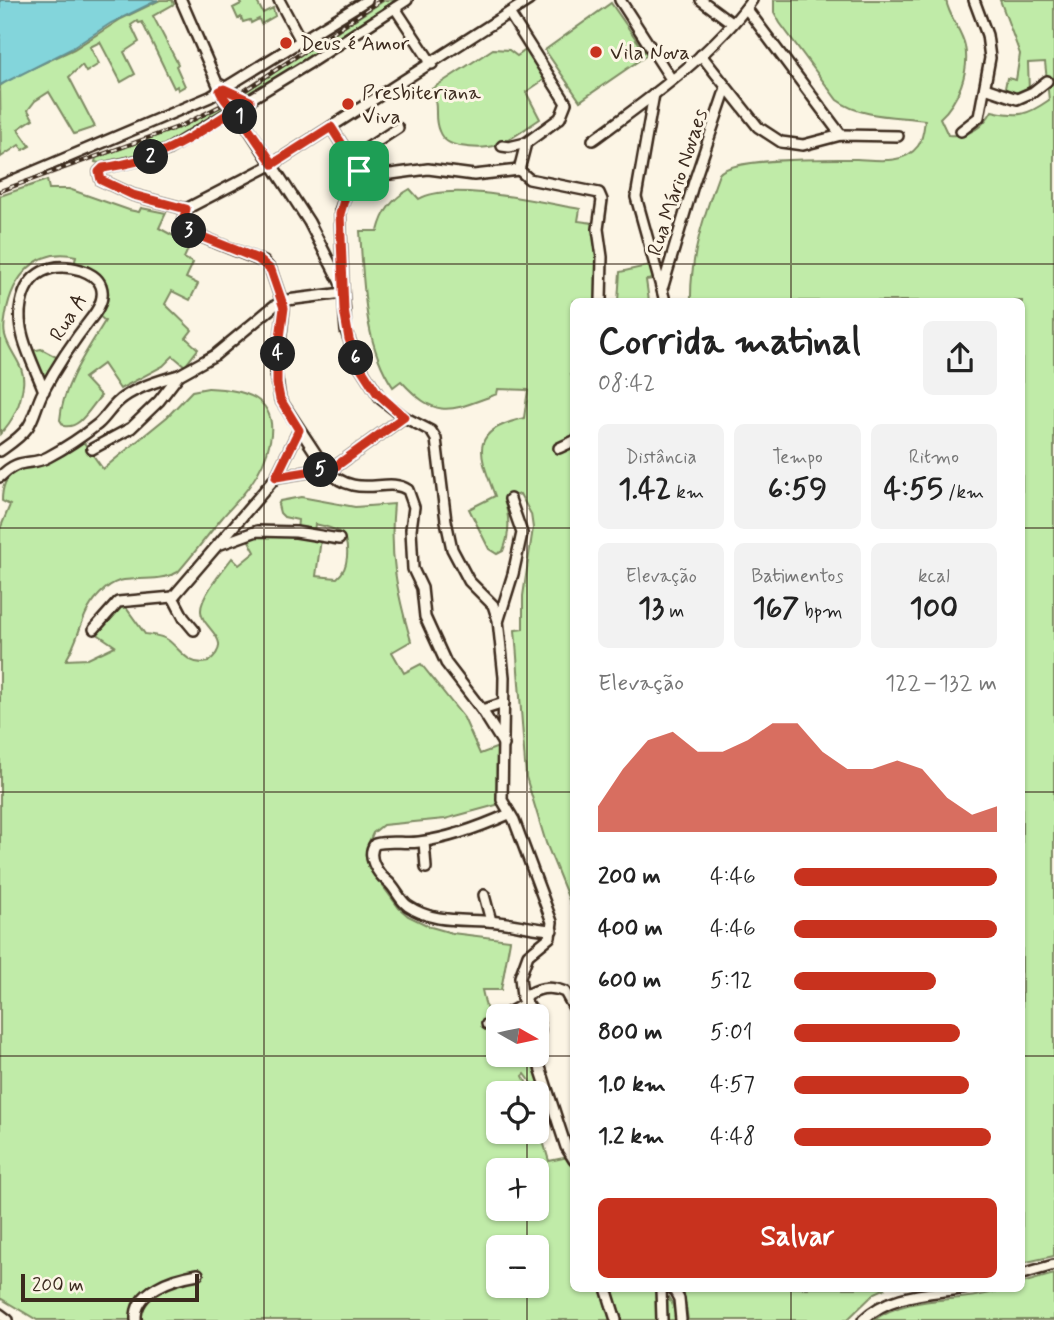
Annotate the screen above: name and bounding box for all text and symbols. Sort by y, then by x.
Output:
place label: Deus é Amor [300,30,410,58]
marker: Deus é Amor [278,35,294,51]
place label: Vila Nova [610,39,690,67]
marker: Vila Nova [588,44,604,60]
place label: Presbiteriana Viva [362,79,481,131]
marker: Presbiteriana Viva [340,96,356,112]
pin: 1 [222,100,258,134]
text: 1 [235,104,244,129]
street label: Rua Mário Novaes [641,105,715,259]
pin: 2 [134,140,168,174]
pin [329,141,389,201]
text: 2 [146,144,155,169]
icon: arrive [340,152,378,190]
pin: 3 [172,214,206,248]
text: 3 [184,218,193,243]
street label: Rua A [43,288,94,347]
text: Corrida matinal [598,318,861,367]
button: share [923,321,997,395]
pin: 4 [260,336,296,372]
pin: 6 [338,340,374,376]
text: 4 [272,341,283,366]
text: 6 [351,345,360,370]
text: 08:42 [598,369,655,399]
text: Distância [625,445,697,470]
text: Tempo [772,445,823,470]
text: Ritmo [909,445,959,470]
pin: 5 [304,452,338,488]
text: 5 [315,457,326,482]
text: 1.42 [618,470,671,509]
text: 6:59 [768,470,827,509]
text: 4:55 [884,470,943,509]
text: km [671,480,704,505]
text: /km [943,480,984,505]
text: Elevação [626,564,697,589]
text: Batimentos [751,564,844,589]
text: kcal [918,564,950,589]
text: 13 [638,589,664,628]
text: 167 [752,589,799,628]
text: 100 [910,589,958,628]
text: m [664,599,684,624]
text: bpm [799,599,843,624]
text: Elevação [598,669,684,699]
text: 122–132 m [885,669,997,699]
text: 200 m [598,862,661,892]
text: 4:46 [710,862,756,892]
text: 400 m [598,914,663,944]
text: 4:46 [710,914,756,944]
text: 600 m [598,966,661,996]
text: 5:12 [710,966,752,996]
north arrow [486,1004,550,1068]
map controls [486,1004,549,1298]
text: 800 m [598,1018,662,1048]
text: 5:01 [710,1018,753,1048]
text: 1.0 km [598,1070,666,1100]
text: 4:57 [710,1070,755,1100]
button: locate [486,1081,549,1144]
text: 1.2 km [598,1122,664,1152]
text: 4:48 [710,1122,756,1152]
button: + [486,1158,549,1221]
button: Salvar [598,1198,997,1278]
button: − [486,1235,549,1298]
scale bar [21,1271,200,1303]
text: 200 m [32,1273,84,1298]

